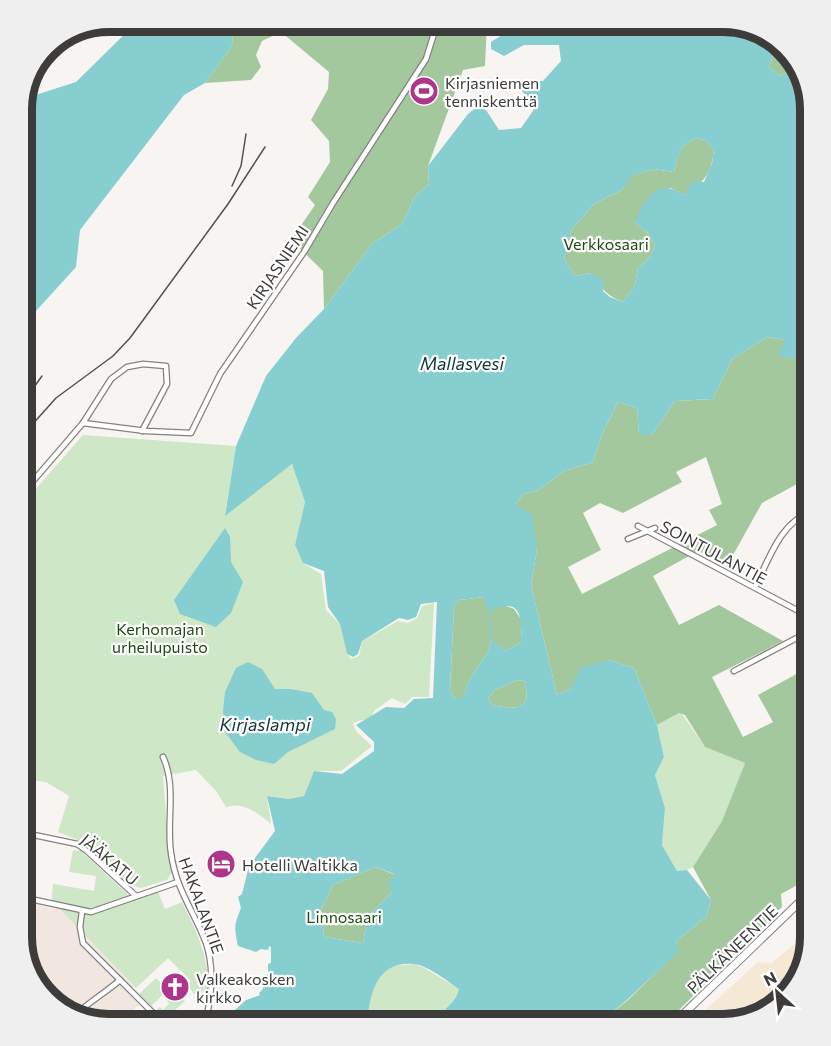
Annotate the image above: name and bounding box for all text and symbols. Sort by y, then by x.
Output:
place label: Kirjasniemen tenniskenttä [445,73,539,110]
sports icon: Kirjasniemen tenniskenttä [408,75,440,107]
street label: KIRJASNIEMI [242,222,312,312]
park label: Verkkosaari [563,234,649,253]
water label: Mallasvesi [420,352,505,374]
street label: SOINTULANTIE [658,516,770,588]
park label: Kerhomajan urheilupuisto [112,619,208,656]
water label: Kirjaslampi [219,713,312,735]
street label: JÄÄKATU [77,830,143,888]
hotel icon: Hotelli Waltikka [205,848,237,880]
street label: HAKALANTIE [176,854,228,956]
place label: Hotelli Waltikka [242,855,358,874]
street label: PÄLKÄNEENTIE [683,901,781,997]
park label: Linnosaari [306,907,382,926]
north arrow [747,962,807,1022]
place label: Valkeakosken kirkko [196,969,295,1006]
church icon: Valkeakosken kirkko [159,971,191,1003]

